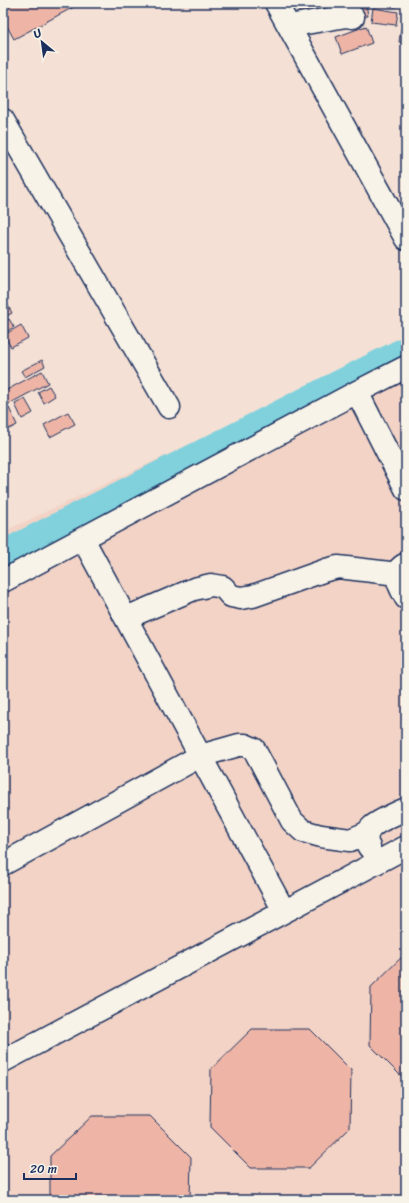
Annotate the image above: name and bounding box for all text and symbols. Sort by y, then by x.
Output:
north arrow [22,22,62,62]
text: U [30,23,46,44]
scale bar [24,1155,76,1181]
text: 20 m [30,1158,57,1180]

